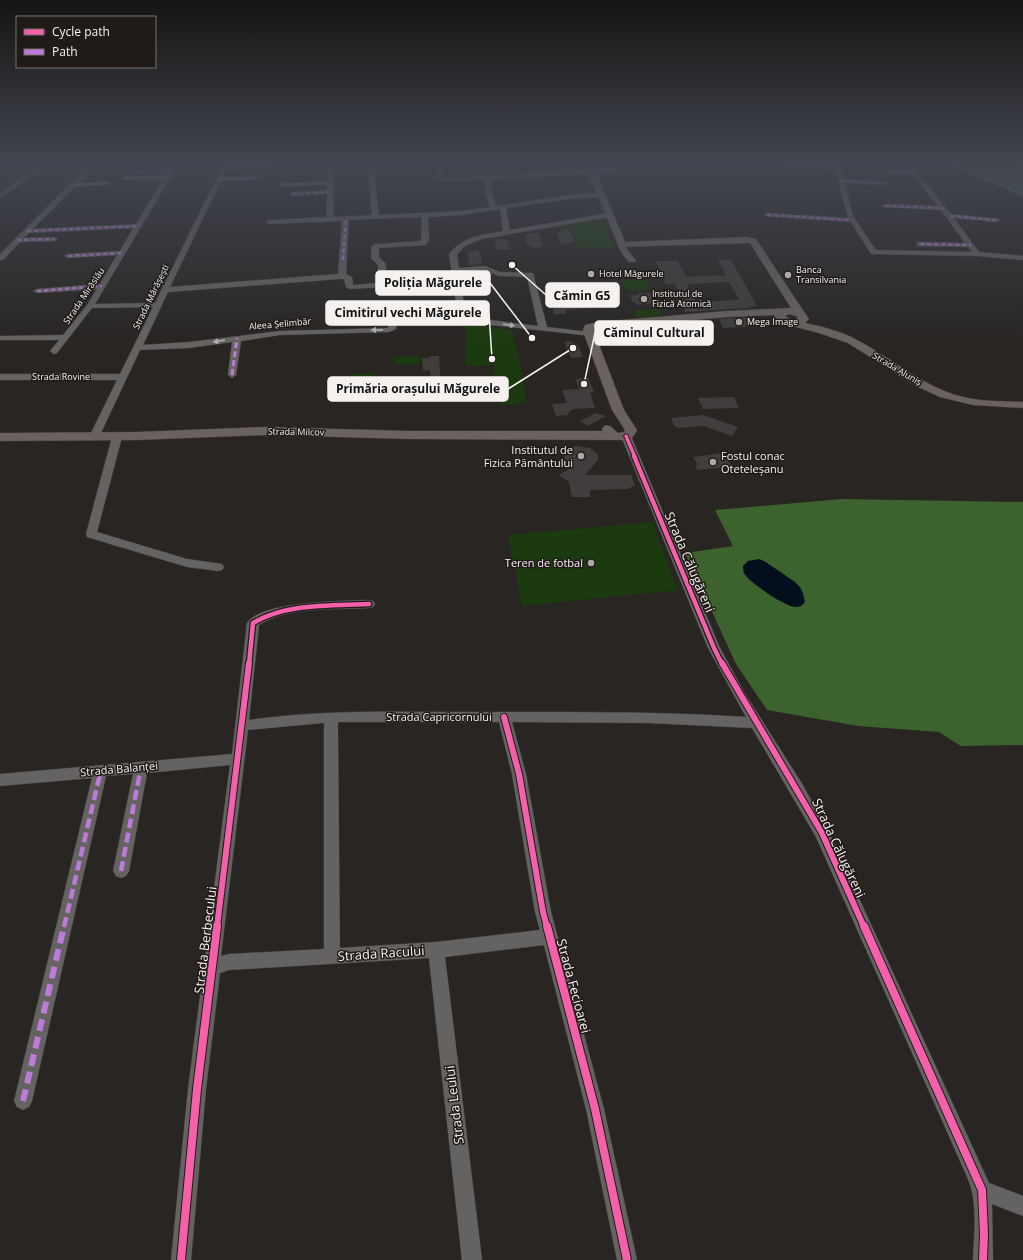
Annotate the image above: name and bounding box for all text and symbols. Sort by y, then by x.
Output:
legend [16,16,156,68]
text: Cycle path [52,23,110,40]
text: Path [52,43,78,60]
street label: Strada Mărășești [129,262,172,331]
place label: Banca Transilvania [796,263,846,286]
street label: Strada Mirăslău [60,265,107,327]
place label: Hotel Măgurele [599,267,663,280]
marker: Hotel Măgurele [586,269,596,279]
marker: Banca Transilvania [783,270,793,280]
callout: Poliția Măgurele [376,271,490,295]
text: Poliția Măgurele [384,274,482,291]
callout: Cămin G5 [546,283,619,307]
text: Cămin G5 [554,287,611,304]
place label: Institutul de Fizică Atomică [652,287,711,310]
marker: Institutul de Fizică Atomică [639,294,649,304]
callout: Cimitirul vechi Măgurele [326,301,489,325]
text: Cimitirul vechi Măgurele [334,304,482,321]
street label: Aleea Șelimbăr [248,314,312,333]
place label: Mega Image [747,315,798,328]
marker: Mega Image [734,317,744,327]
callout: Căminul Cultural [595,321,713,345]
one-way arrow [503,322,515,329]
text: Căminul Cultural [603,324,705,341]
one-way arrow [371,327,383,334]
one-way arrow [213,338,225,344]
street label: Strada Aluniș [870,349,924,388]
street label: Strada Rovine [32,370,90,383]
callout: Primăria orașului Măgurele [328,377,508,401]
text: Primăria orașului Măgurele [336,380,500,397]
street label: Strada Milcov [268,425,325,439]
place label: Institutul de Fizica Pământului [484,442,573,470]
place label: Fostul conac Oteteleșanu [721,448,785,476]
marker: Institutul de Fizica Pământului [576,451,586,461]
marker: Fostul conac Oteteleșanu [708,457,718,467]
street label: Strada Călugăreni [661,509,719,615]
place label: Teren de fotbal [505,555,583,570]
marker: Teren de fotbal [586,558,596,568]
street label: Strada Capricornului [386,709,492,724]
street label: Strada Balanței [79,758,158,779]
street label: Strada Călugăreni [808,795,870,901]
street label: Strada Berbecului [189,885,221,995]
street label: Strada Fecioarei [553,937,595,1035]
street label: Strada Racului [337,941,425,965]
street label: Strada Leului [440,1064,468,1146]

